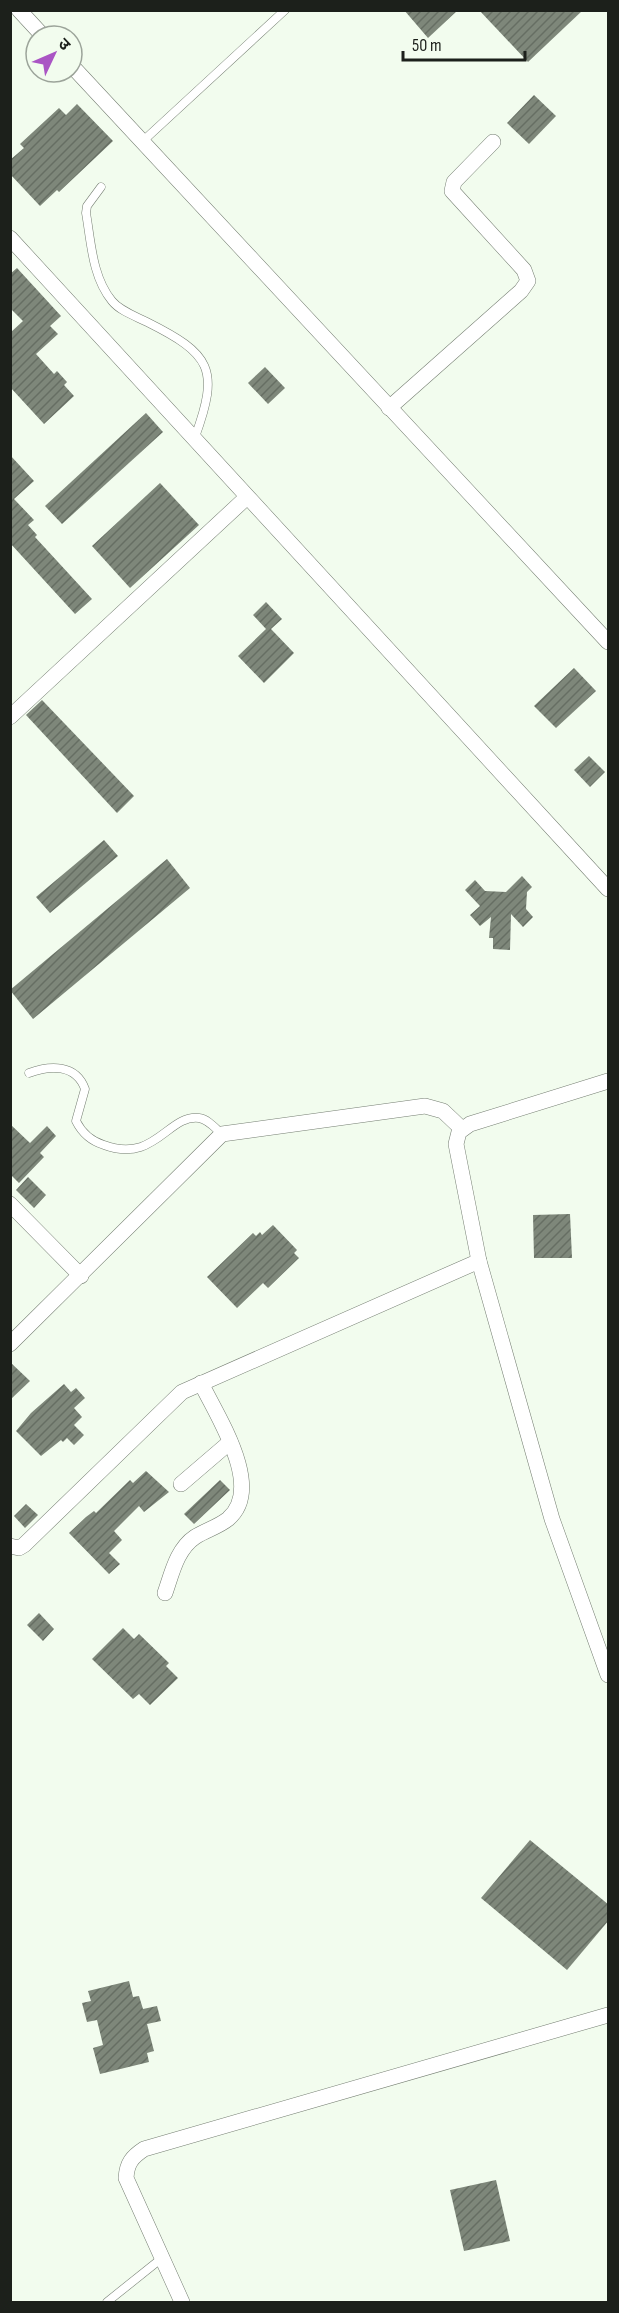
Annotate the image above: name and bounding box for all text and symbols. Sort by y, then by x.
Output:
north arrow [24,24,84,84]
scale bar [403,24,524,62]
text: उ [54,35,74,55]
text: 50 m [412,35,442,56]

